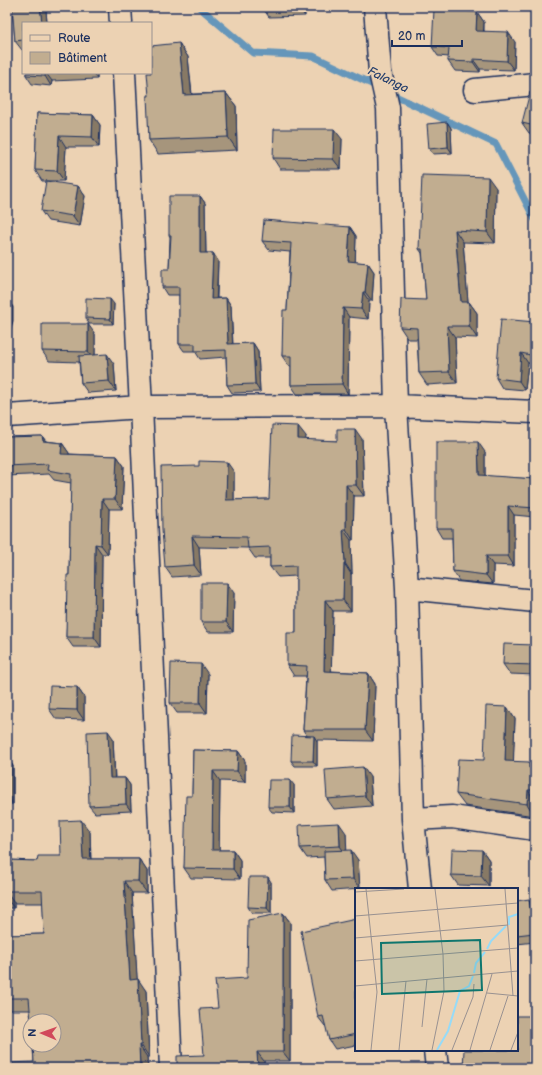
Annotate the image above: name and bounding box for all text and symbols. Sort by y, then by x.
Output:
legend [22,22,152,74]
scale bar [392,22,462,48]
text: 20 m [398,29,425,44]
text: Route [58,31,90,46]
text: Bâtiment [58,51,107,66]
water label: Falanga [365,64,411,96]
inset map [355,888,518,1051]
north arrow [22,1013,62,1053]
text: N [26,1028,39,1037]

